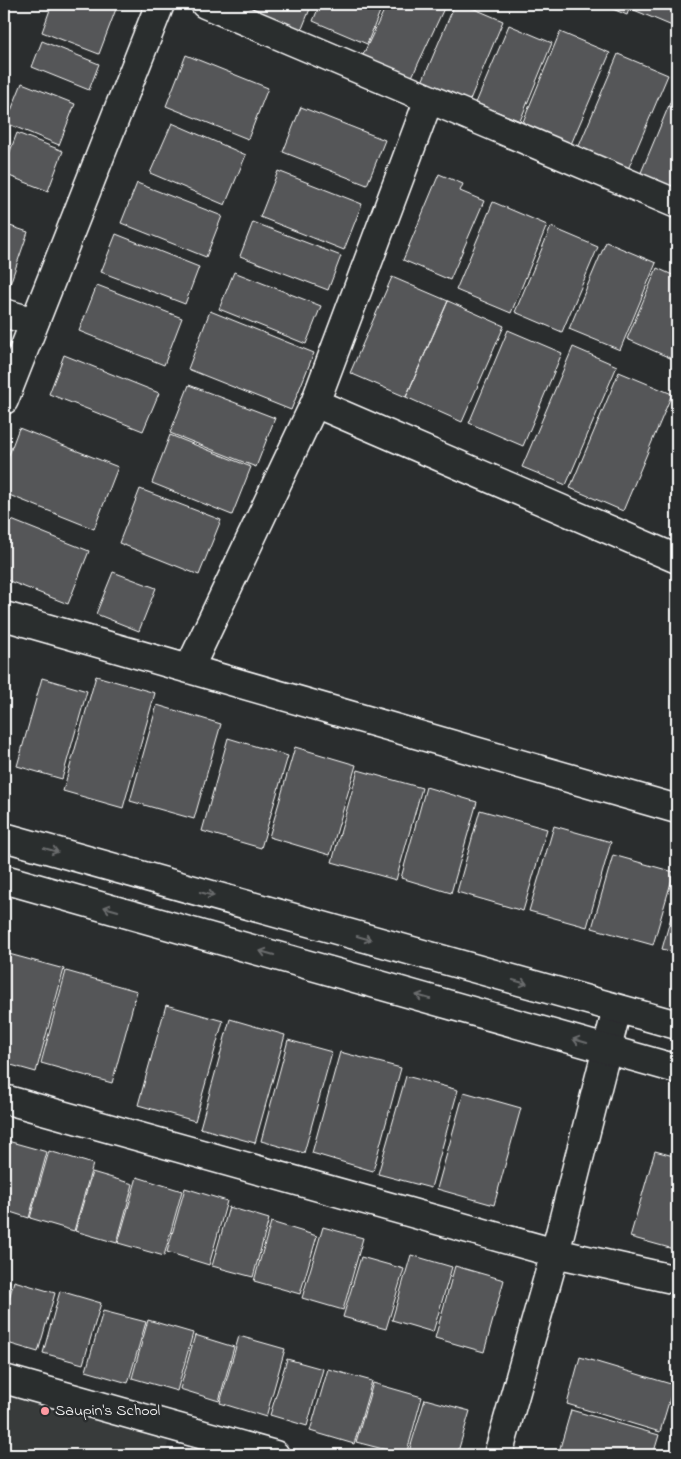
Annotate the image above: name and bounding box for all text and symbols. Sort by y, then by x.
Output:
one-way arrow [42,846,58,856]
one-way arrow [199,890,215,899]
one-way arrow [103,904,119,914]
one-way arrow [355,933,371,943]
one-way arrow [259,948,275,958]
one-way arrow [512,977,528,987]
one-way arrow [416,992,432,1002]
one-way arrow [572,1036,588,1046]
place label: Saupin's School [55,1399,160,1423]
marker: Saupin's School [39,1405,51,1417]

